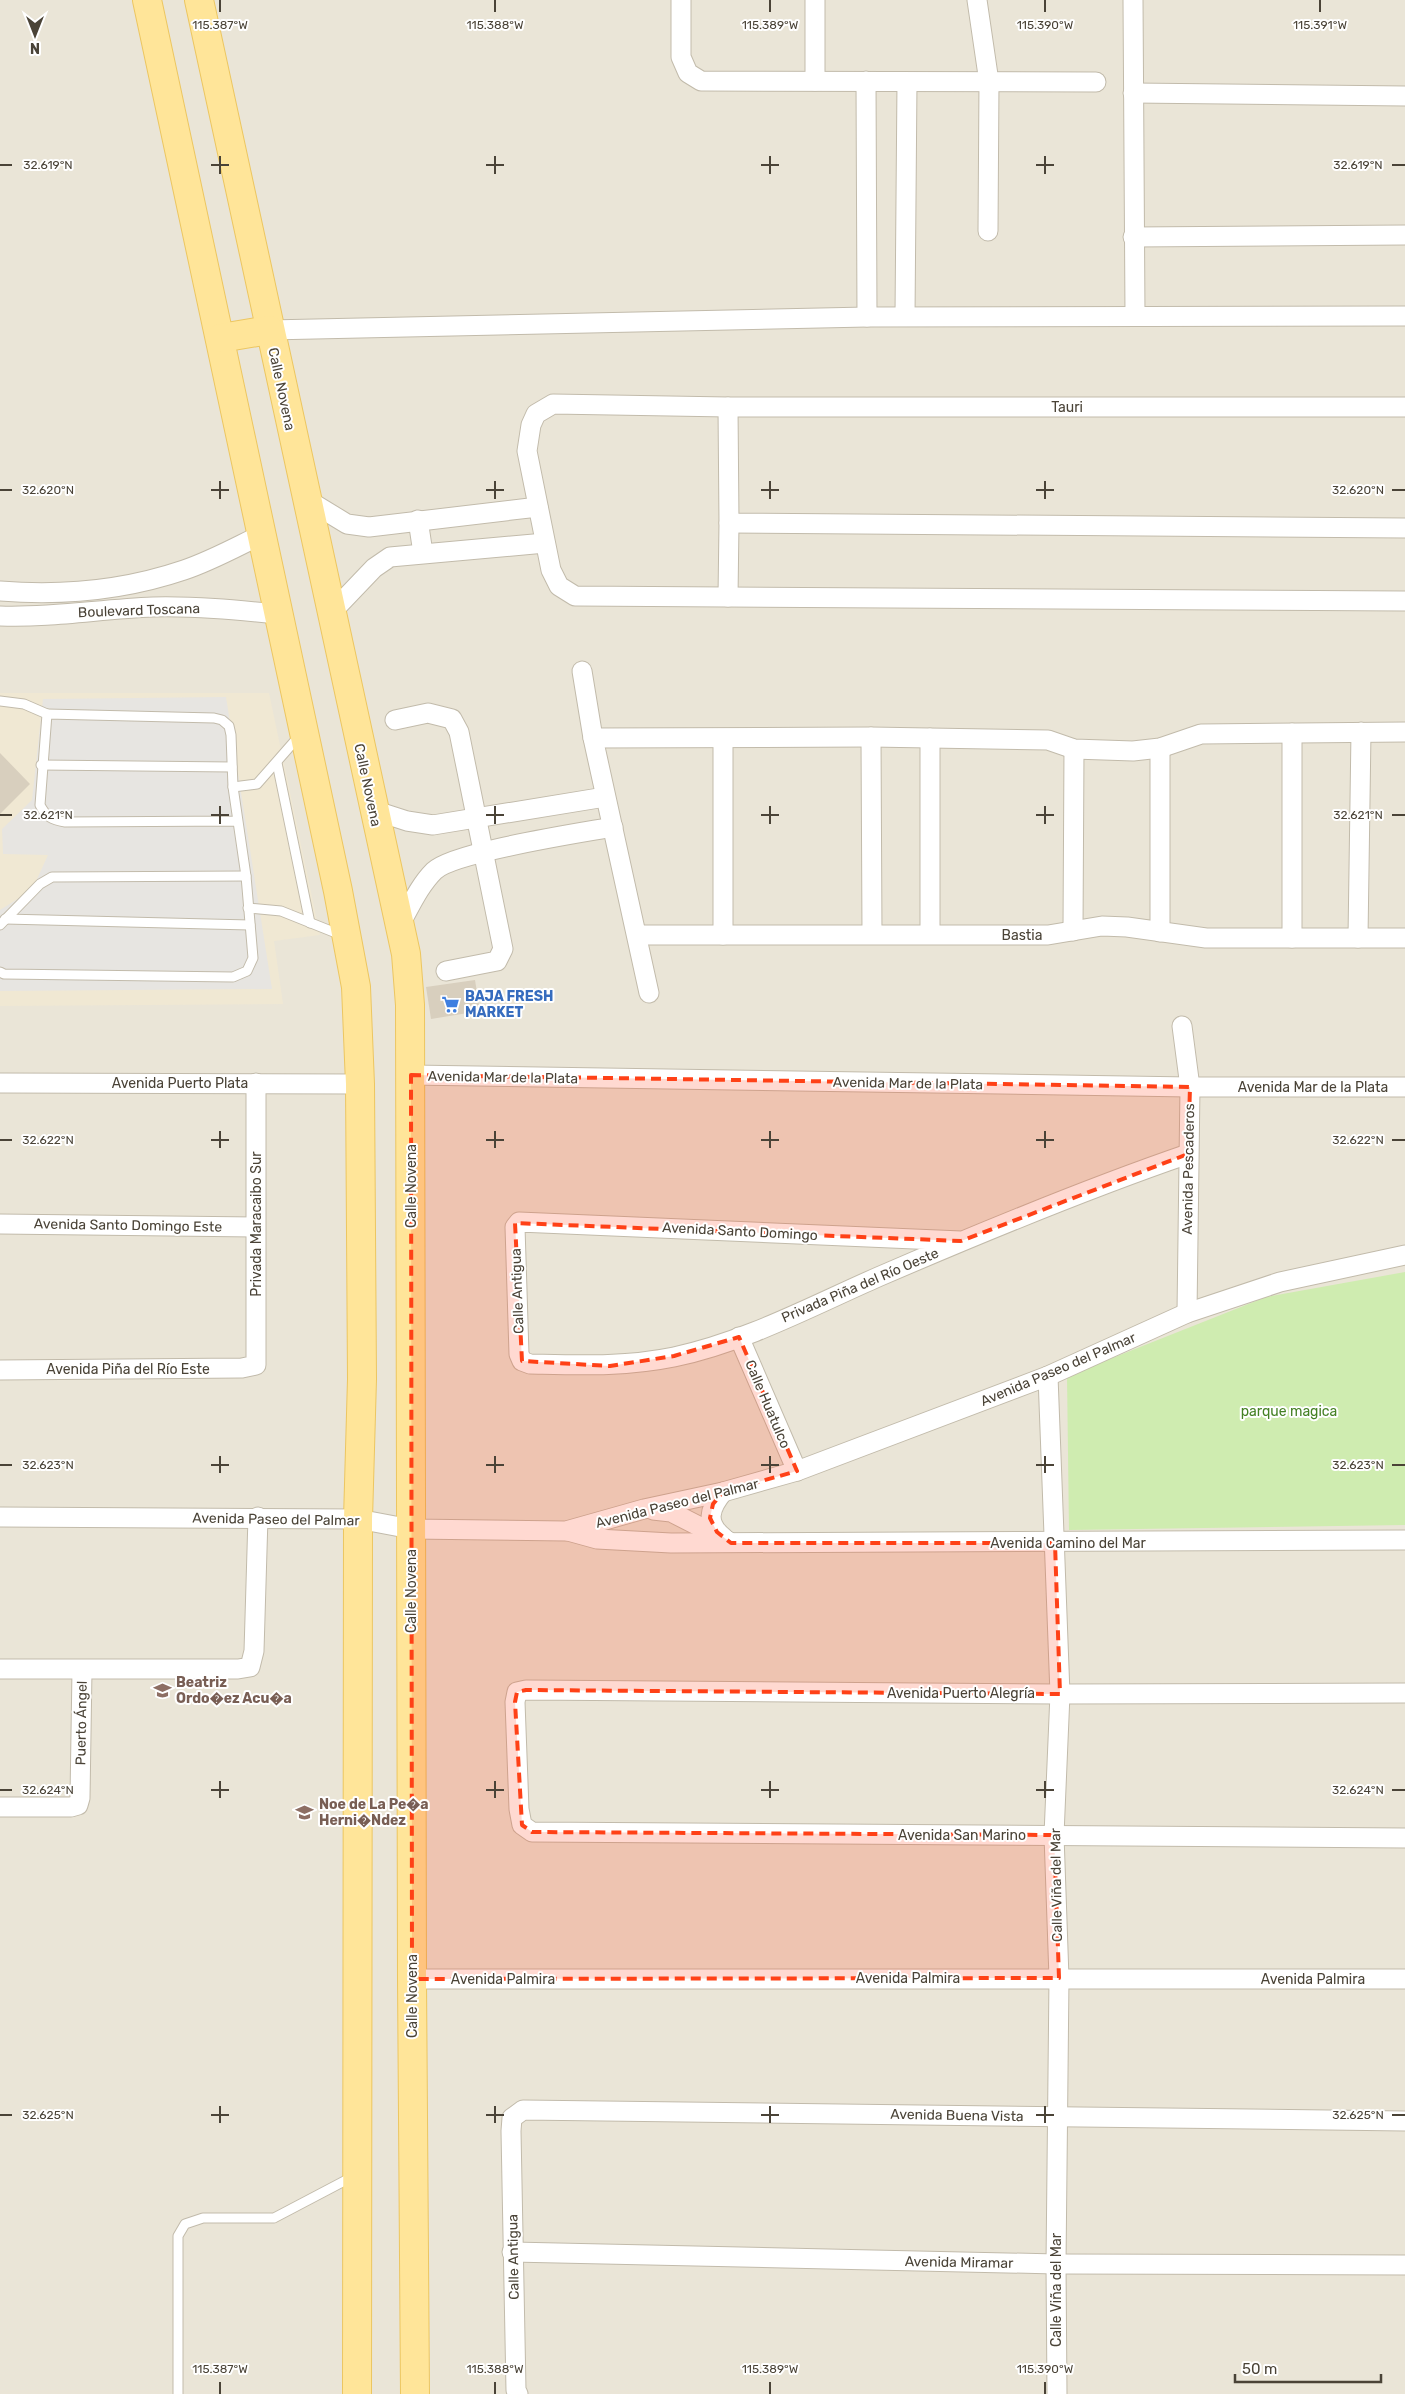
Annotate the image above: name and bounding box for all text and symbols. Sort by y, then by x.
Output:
north arrow [10,10,60,60]
text: 115.387°W [192,18,248,32]
text: 115.388°W [466,18,524,32]
text: 115.389°W [742,18,799,32]
text: 115.390°W [1017,18,1074,32]
text: 115.391°W [1293,18,1347,32]
text: N [30,39,40,56]
text: 32.619°N [23,158,73,172]
text: 32.619°N [1333,158,1383,172]
street label: Calle Novena [264,346,299,432]
street label: Tauri [1051,399,1083,416]
text: 32.620°N [22,483,74,497]
text: 32.620°N [1332,483,1384,497]
street label: Boulevard Toscana [78,600,200,621]
street label: Calle Novena [350,742,385,828]
text: 32.621°N [23,808,73,822]
text: 32.621°N [1333,808,1383,822]
street label: Bastia [1002,927,1042,944]
place label: BAJA FRESH MARKET [465,988,553,1021]
supermarket icon: BAJA FRESH MARKET [441,994,461,1014]
street label: Avenida Mar de la Plata [428,1068,578,1087]
street label: Avenida Mar de la Plata [833,1074,983,1093]
street label: Avenida Puerto Plata [112,1075,248,1092]
street label: Avenida Mar de la Plata [1238,1079,1388,1096]
street label: Avenida Pescaderos [1179,1103,1198,1235]
text: 32.622°N [22,1133,74,1147]
text: 32.622°N [1332,1133,1384,1147]
street label: Calle Novena [403,1144,420,1228]
street label: Privada Maracaibo Sur [248,1151,265,1297]
street label: Avenida Santo Domingo Este [34,1215,222,1236]
street label: Avenida Santo Domingo [662,1219,818,1244]
street label: Privada Piña del Río Oeste [779,1245,942,1326]
street label: Calle Antigua [508,1248,527,1334]
street label: Avenida Paseo del Palmar [978,1329,1139,1410]
street label: Calle Huatulco [741,1357,794,1451]
street label: Avenida Piña del Río Este [46,1361,210,1378]
park label: parque magica [1241,1403,1337,1420]
text: 32.623°N [22,1458,74,1472]
text: 32.623°N [1332,1458,1384,1472]
street label: Avenida Paseo del Palmar [594,1475,761,1532]
street label: Avenida Paseo del Palmar [192,1510,360,1529]
street label: Avenida Camino del Mar [990,1535,1146,1552]
street label: Calle Novena [403,1549,420,1633]
place label: Beatriz Ordo�ez Acu�a [176,1674,292,1707]
school or university icon: Beatriz Ordo�ez Acu�a [152,1680,172,1700]
street label: Puerto Ángel [71,1681,91,1765]
street label: Avenida Puerto Alegría [887,1685,1035,1702]
text: 32.624°N [22,1783,74,1797]
text: 32.624°N [1332,1783,1384,1797]
place label: Noe de La Pe�a Herni�Ndez [319,1796,429,1829]
school or university icon: Noe de La Pe�a Herni�Ndez [295,1802,315,1822]
street label: Avenida San Marino [898,1827,1026,1844]
street label: Calle Viña del Mar [1047,1827,1066,1942]
street label: Calle Novena [404,1954,421,2038]
street label: Avenida Palmira [856,1970,960,1987]
street label: Avenida Palmira [451,1971,555,1988]
street label: Avenida Palmira [1261,1971,1365,1988]
street label: Avenida Buena Vista [890,2106,1024,2125]
text: 32.625°N [22,2108,74,2122]
text: 32.625°N [1332,2108,1384,2122]
street label: Calle Antigua [504,2214,523,2300]
street label: Calle Viña del Mar [1048,2232,1065,2347]
street label: Avenida Miramar [905,2253,1014,2272]
scale bar [1235,2352,1381,2384]
text: 50 m [1242,2360,1277,2378]
text: 115.387°W [192,2362,248,2376]
text: 115.388°W [466,2362,524,2376]
text: 115.389°W [742,2362,799,2376]
text: 115.390°W [1017,2362,1074,2376]

